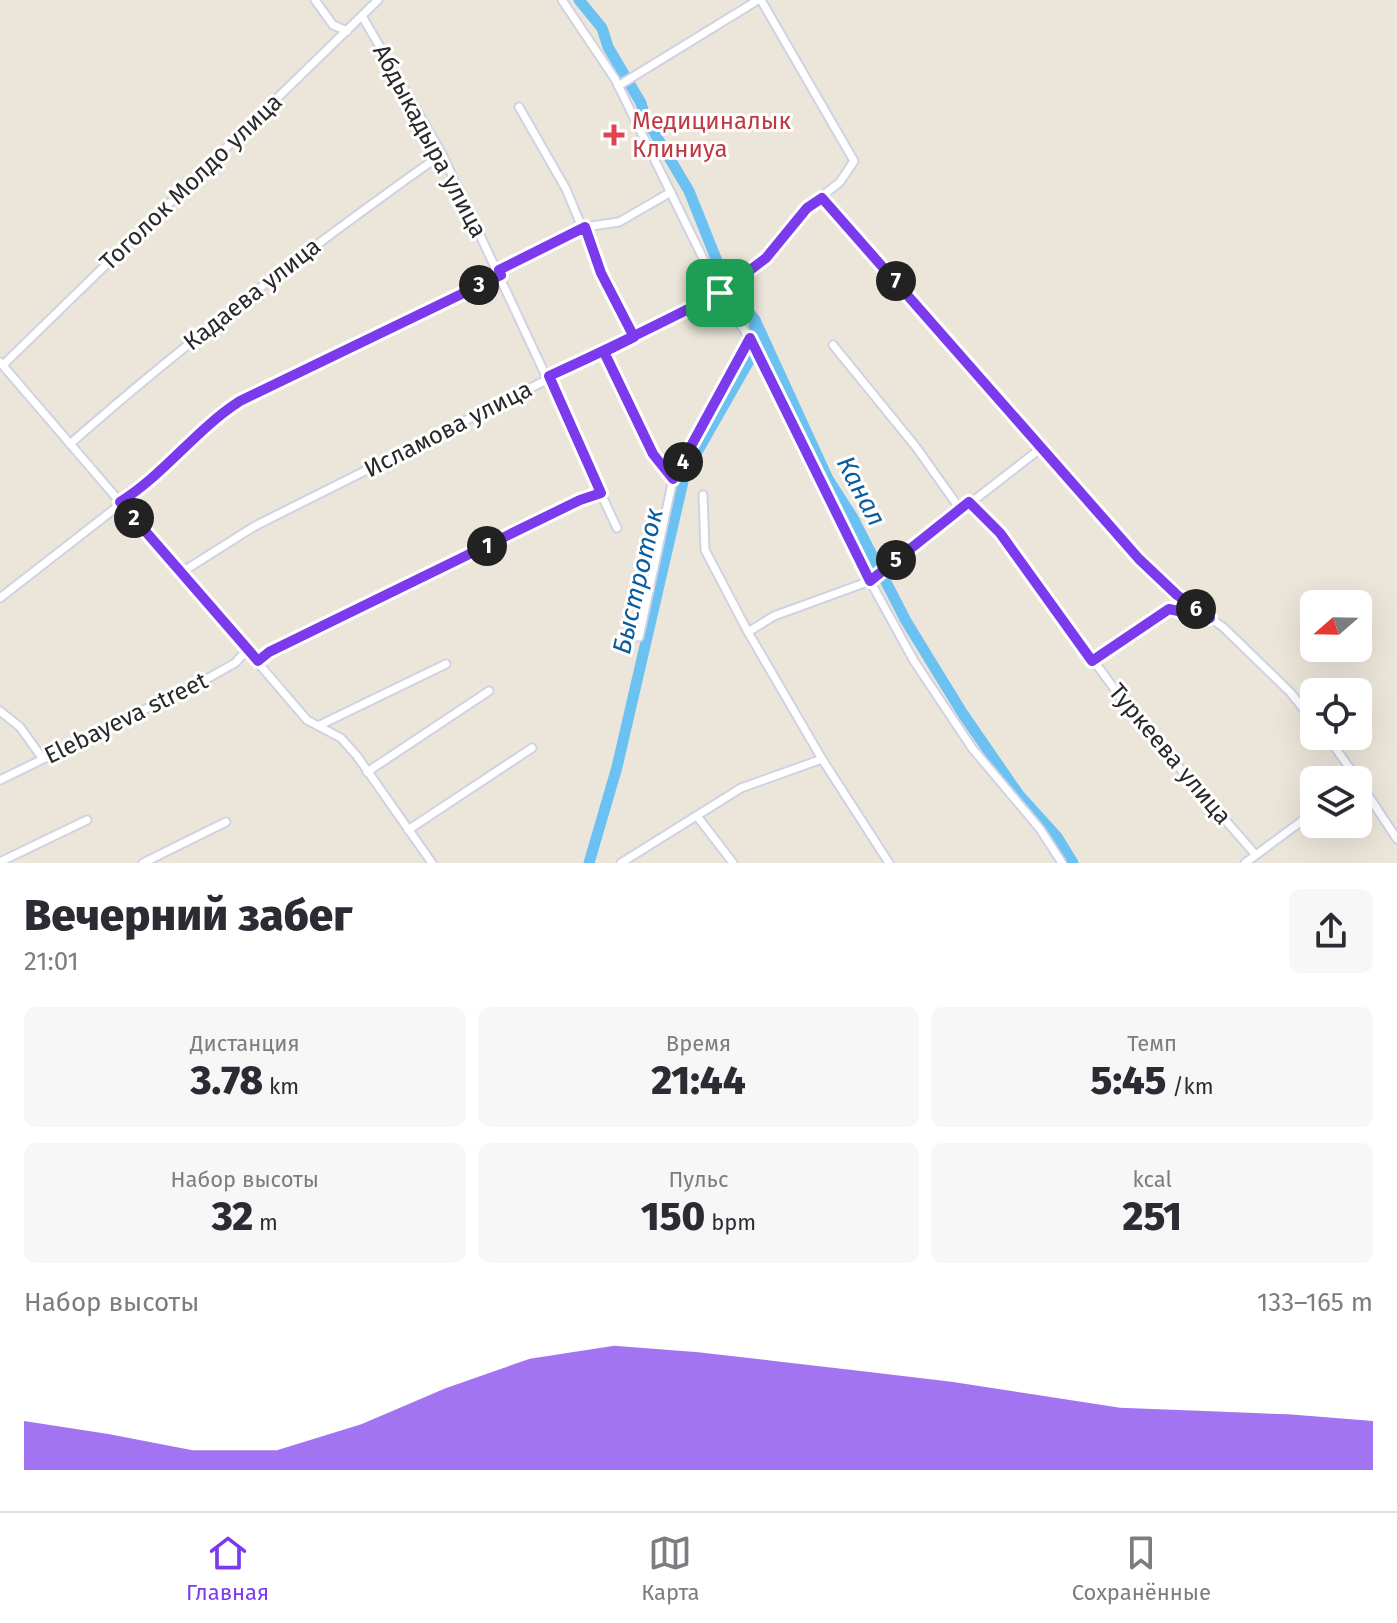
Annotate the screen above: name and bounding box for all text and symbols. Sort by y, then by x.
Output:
street label: Абдыкадыра улица [367,40,493,242]
street label: Тоголок Молдо улица [94,88,288,276]
place label: Медициналык Клиниуа [632,107,791,163]
marker: Медициналык Клиниуа [603,124,625,146]
street label: Кадаева улица [178,232,326,356]
pin [686,259,754,327]
pin: 7 [876,261,916,301]
pin: 3 [459,265,499,305]
text: 7 [891,267,901,294]
text: 3 [473,271,485,298]
icon: arrive [698,271,742,315]
street label: Исламова улица [359,375,537,483]
pin: 4 [663,442,703,482]
text: 4 [677,448,689,475]
water label: Канал [830,451,892,531]
pin: 2 [114,498,154,538]
text: 2 [128,504,140,531]
water label: Быстроток [606,505,670,657]
pin: 1 [467,526,507,566]
text: 1 [482,532,492,559]
pin: 5 [876,540,916,580]
text: 5 [890,546,902,573]
pin: 6 [1176,589,1216,629]
north arrow [1300,590,1372,662]
map controls [1300,590,1372,838]
text: 6 [1190,595,1202,622]
street label: Elebayeva street [40,666,212,770]
street label: Туркеева улица [1103,678,1237,830]
button: locate [1300,678,1372,750]
button: layers [1300,766,1372,838]
text: Вечерний забег [24,889,352,942]
button: share [1289,889,1373,973]
text: 21:01 [24,946,79,977]
text: Дистанция [190,1030,300,1057]
text: Время [666,1030,731,1057]
text: Темп [1127,1030,1177,1057]
text: 3.78 [191,1057,263,1105]
text: 21:44 [651,1057,746,1105]
text: 5:45 [1091,1057,1166,1105]
text: km [263,1073,299,1100]
text: /km [1166,1073,1214,1100]
text: Набор высоты [171,1166,319,1193]
text: Пульс [669,1166,728,1193]
text: kcal [1132,1166,1172,1193]
text: 32 [212,1193,253,1241]
text: 150 [641,1193,705,1241]
text: 251 [1122,1193,1182,1241]
text: m [253,1209,278,1236]
text: bpm [705,1209,756,1236]
text: Набор высоты [24,1287,199,1318]
text: 133–165 m [1257,1287,1373,1318]
tab: Главная [186,1531,269,1606]
tab: Карта [641,1531,700,1606]
tab: Сохранённые [1072,1531,1211,1606]

